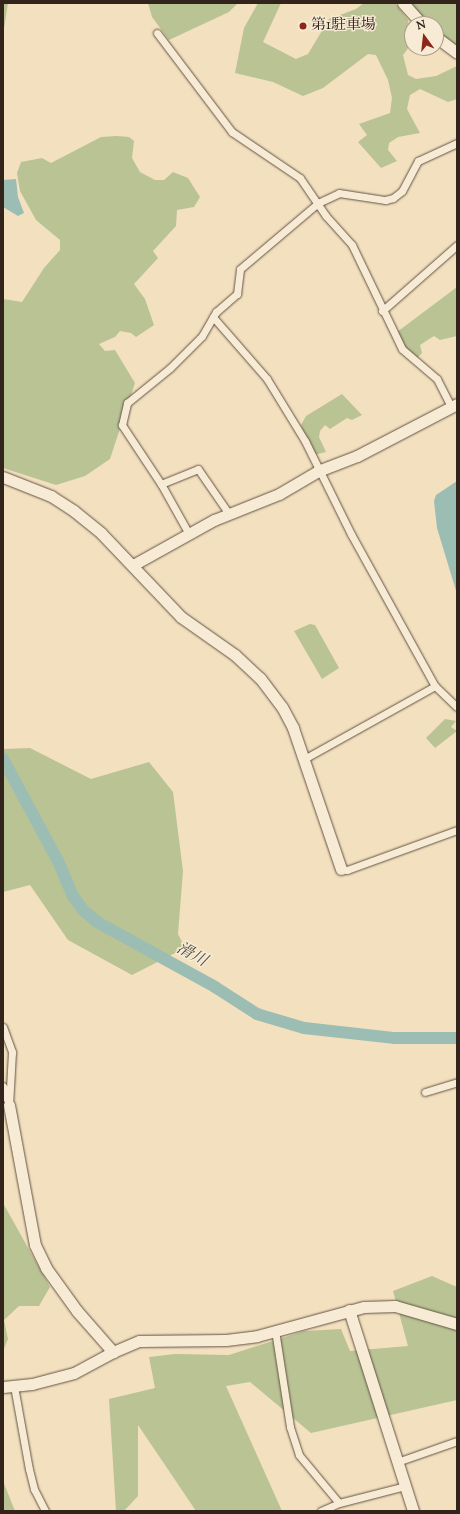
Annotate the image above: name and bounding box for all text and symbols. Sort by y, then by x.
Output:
north arrow [404,16,444,56]
place label: 第1駐車場 [311,17,376,35]
text: N [415,17,427,34]
marker: 第1駐車場 [298,21,308,31]
water label: 滑川 [172,940,210,972]

